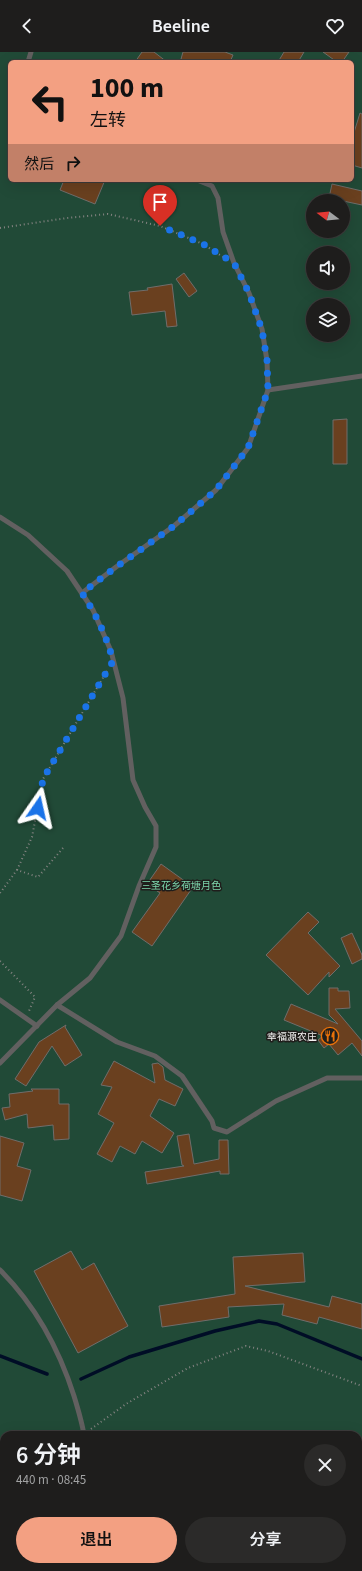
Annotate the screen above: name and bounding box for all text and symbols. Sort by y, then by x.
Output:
text: Beeline [152,14,210,39]
icon: back [16,15,38,37]
icon: heart [324,15,346,37]
text: 100 m [90,68,164,108]
icon: left [24,76,76,128]
text: 左转 [90,108,126,133]
icon: right [62,152,84,174]
text: 然后 [24,154,54,175]
pin [143,185,177,226]
icon: arrive [149,191,171,213]
north arrow [306,194,350,238]
map controls [306,194,350,342]
button: sound [306,246,350,290]
button: layers [306,298,350,342]
position arrow [17,787,59,829]
park label: 三圣花乡荷塘月色 [141,879,221,893]
restaurant icon: 幸福源农庄 [320,1026,340,1046]
place label: 幸福源农庄 [267,1030,317,1044]
text: 6 分钟 [16,1438,81,1473]
button: close [304,1444,346,1486]
text: 440 m · 08:45 [16,1471,86,1489]
button: 退出 [16,1517,177,1563]
button: 分享 [185,1517,346,1563]

